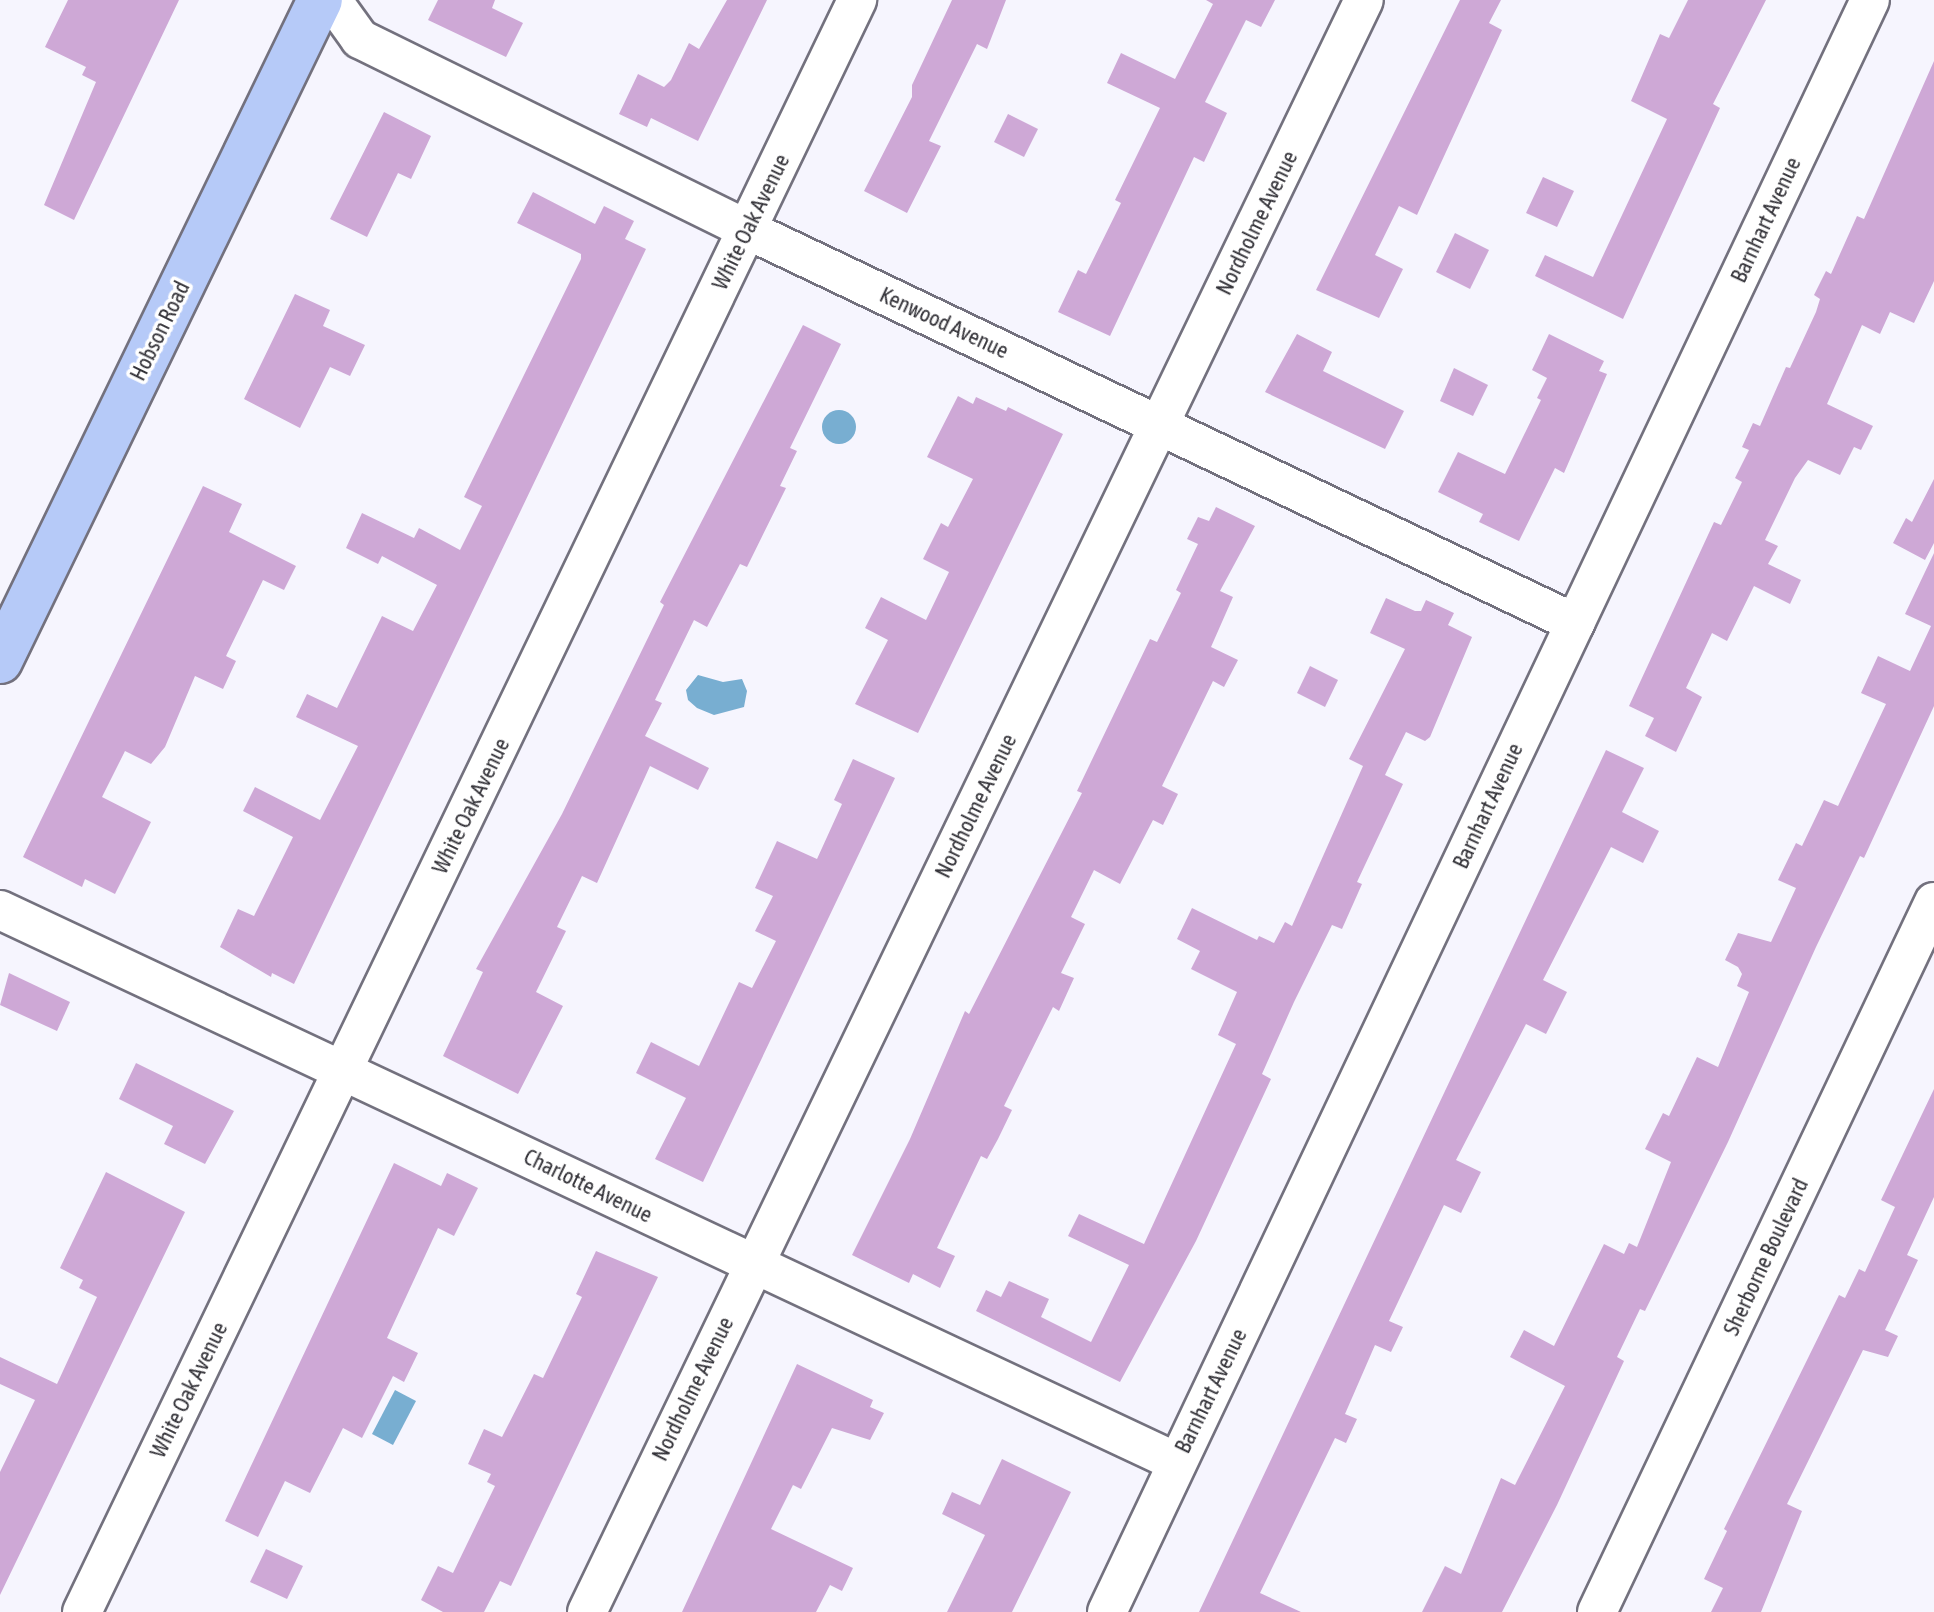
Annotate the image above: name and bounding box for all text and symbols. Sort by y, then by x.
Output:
street label: Nordholme Avenue [1211,147,1303,299]
street label: White Oak Avenue [707,150,795,294]
street label: Barnhart Avenue [1725,153,1807,287]
street label: Hobson Road [125,277,195,385]
street label: Kenwood Avenue [875,282,1013,364]
street label: Nordholme Avenue [930,730,1022,882]
street label: White Oak Avenue [427,734,515,878]
street label: Barnhart Avenue [1447,739,1529,873]
street label: Charlotte Avenue [519,1144,657,1228]
street label: Sherborne Boulevard [1718,1174,1814,1340]
street label: Nordholme Avenue [647,1313,739,1465]
street label: White Oak Avenue [145,1318,233,1462]
street label: Barnhart Avenue [1169,1324,1253,1458]

